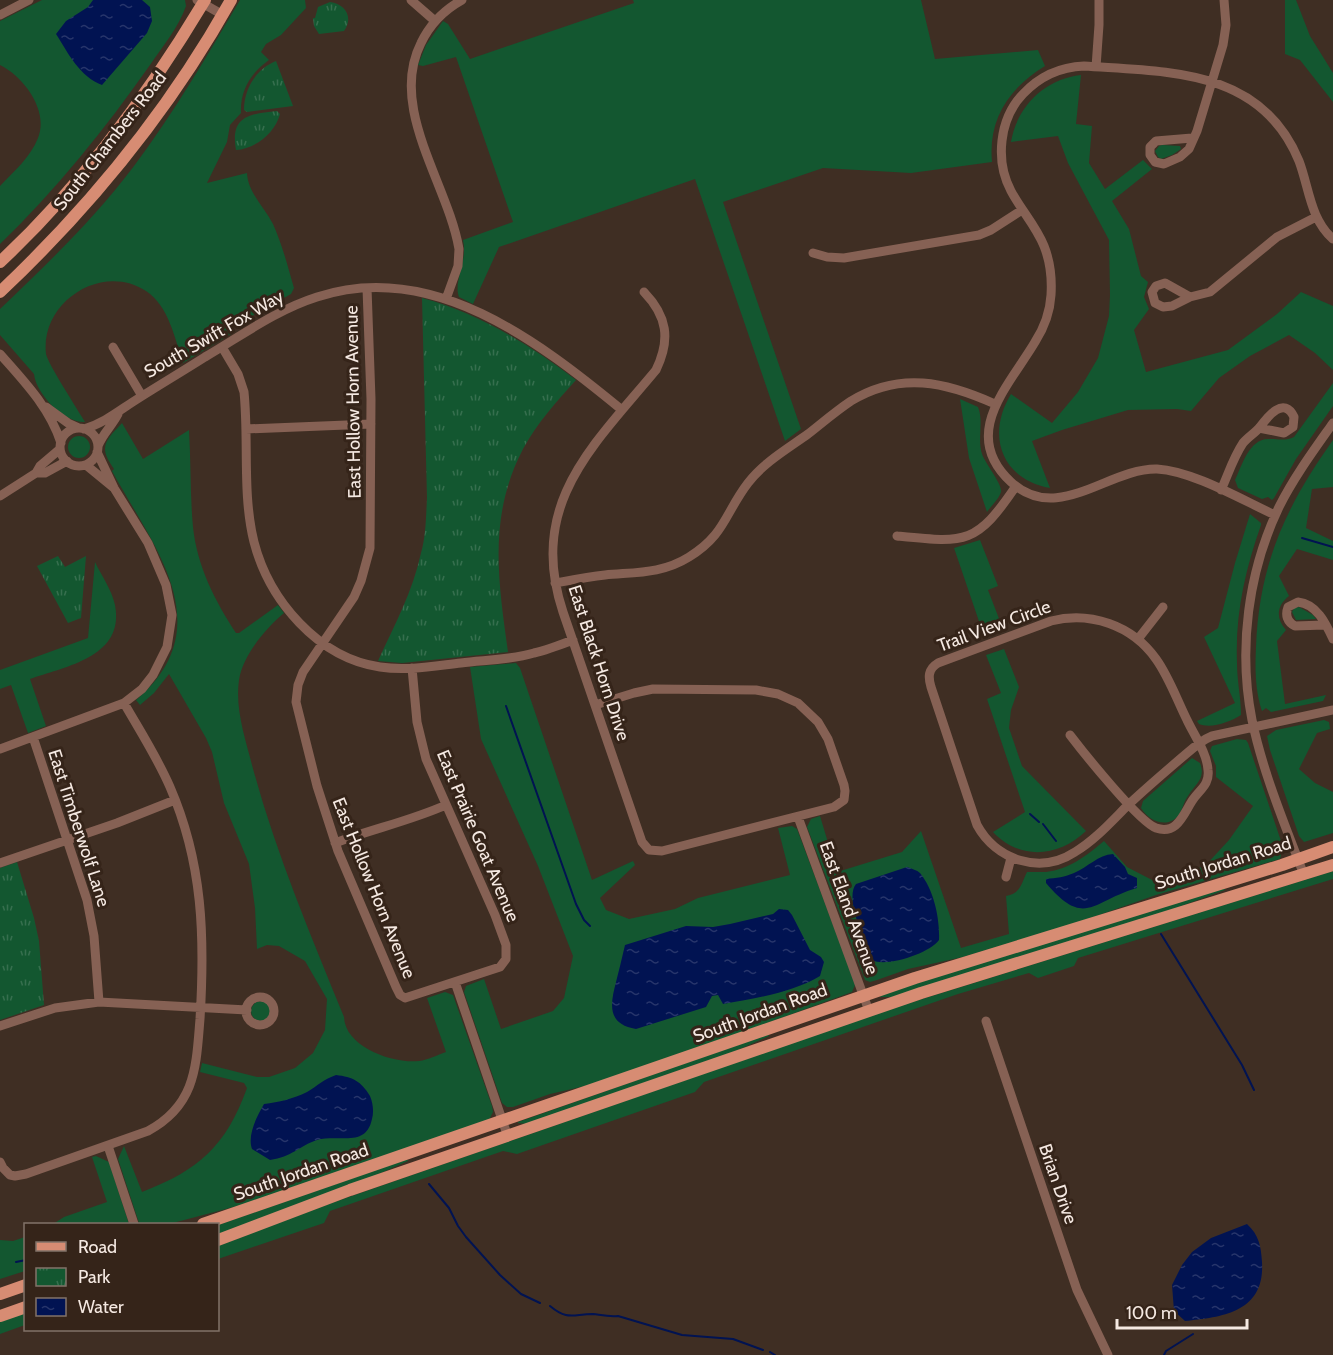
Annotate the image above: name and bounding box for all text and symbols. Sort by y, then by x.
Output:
street label: South Chambers Road [49,67,171,215]
street label: South Swift Fox Way [140,285,288,383]
street label: East Hollow Horn Avenue [340,305,366,499]
street label: East Black Horn Drive [563,582,635,744]
street label: Trail View Circle [934,595,1054,657]
street label: East Timberwolf Lane [43,747,115,909]
street label: East Prairie Goat Avenue [432,747,524,925]
street label: East Hollow Horn Avenue [328,794,420,982]
street label: South Jordan Road [1152,832,1294,894]
street label: East Eland Avenue [815,838,883,978]
street label: South Jordan Road [690,979,830,1047]
street label: South Jordan Road [231,1139,371,1205]
street label: Brian Drive [1034,1141,1082,1227]
legend [24,1223,219,1331]
text: Road [78,1236,117,1258]
text: Park [78,1266,111,1288]
scale bar [1117,1292,1248,1330]
text: Water [78,1296,124,1318]
text: 100 m [1126,1302,1177,1324]

